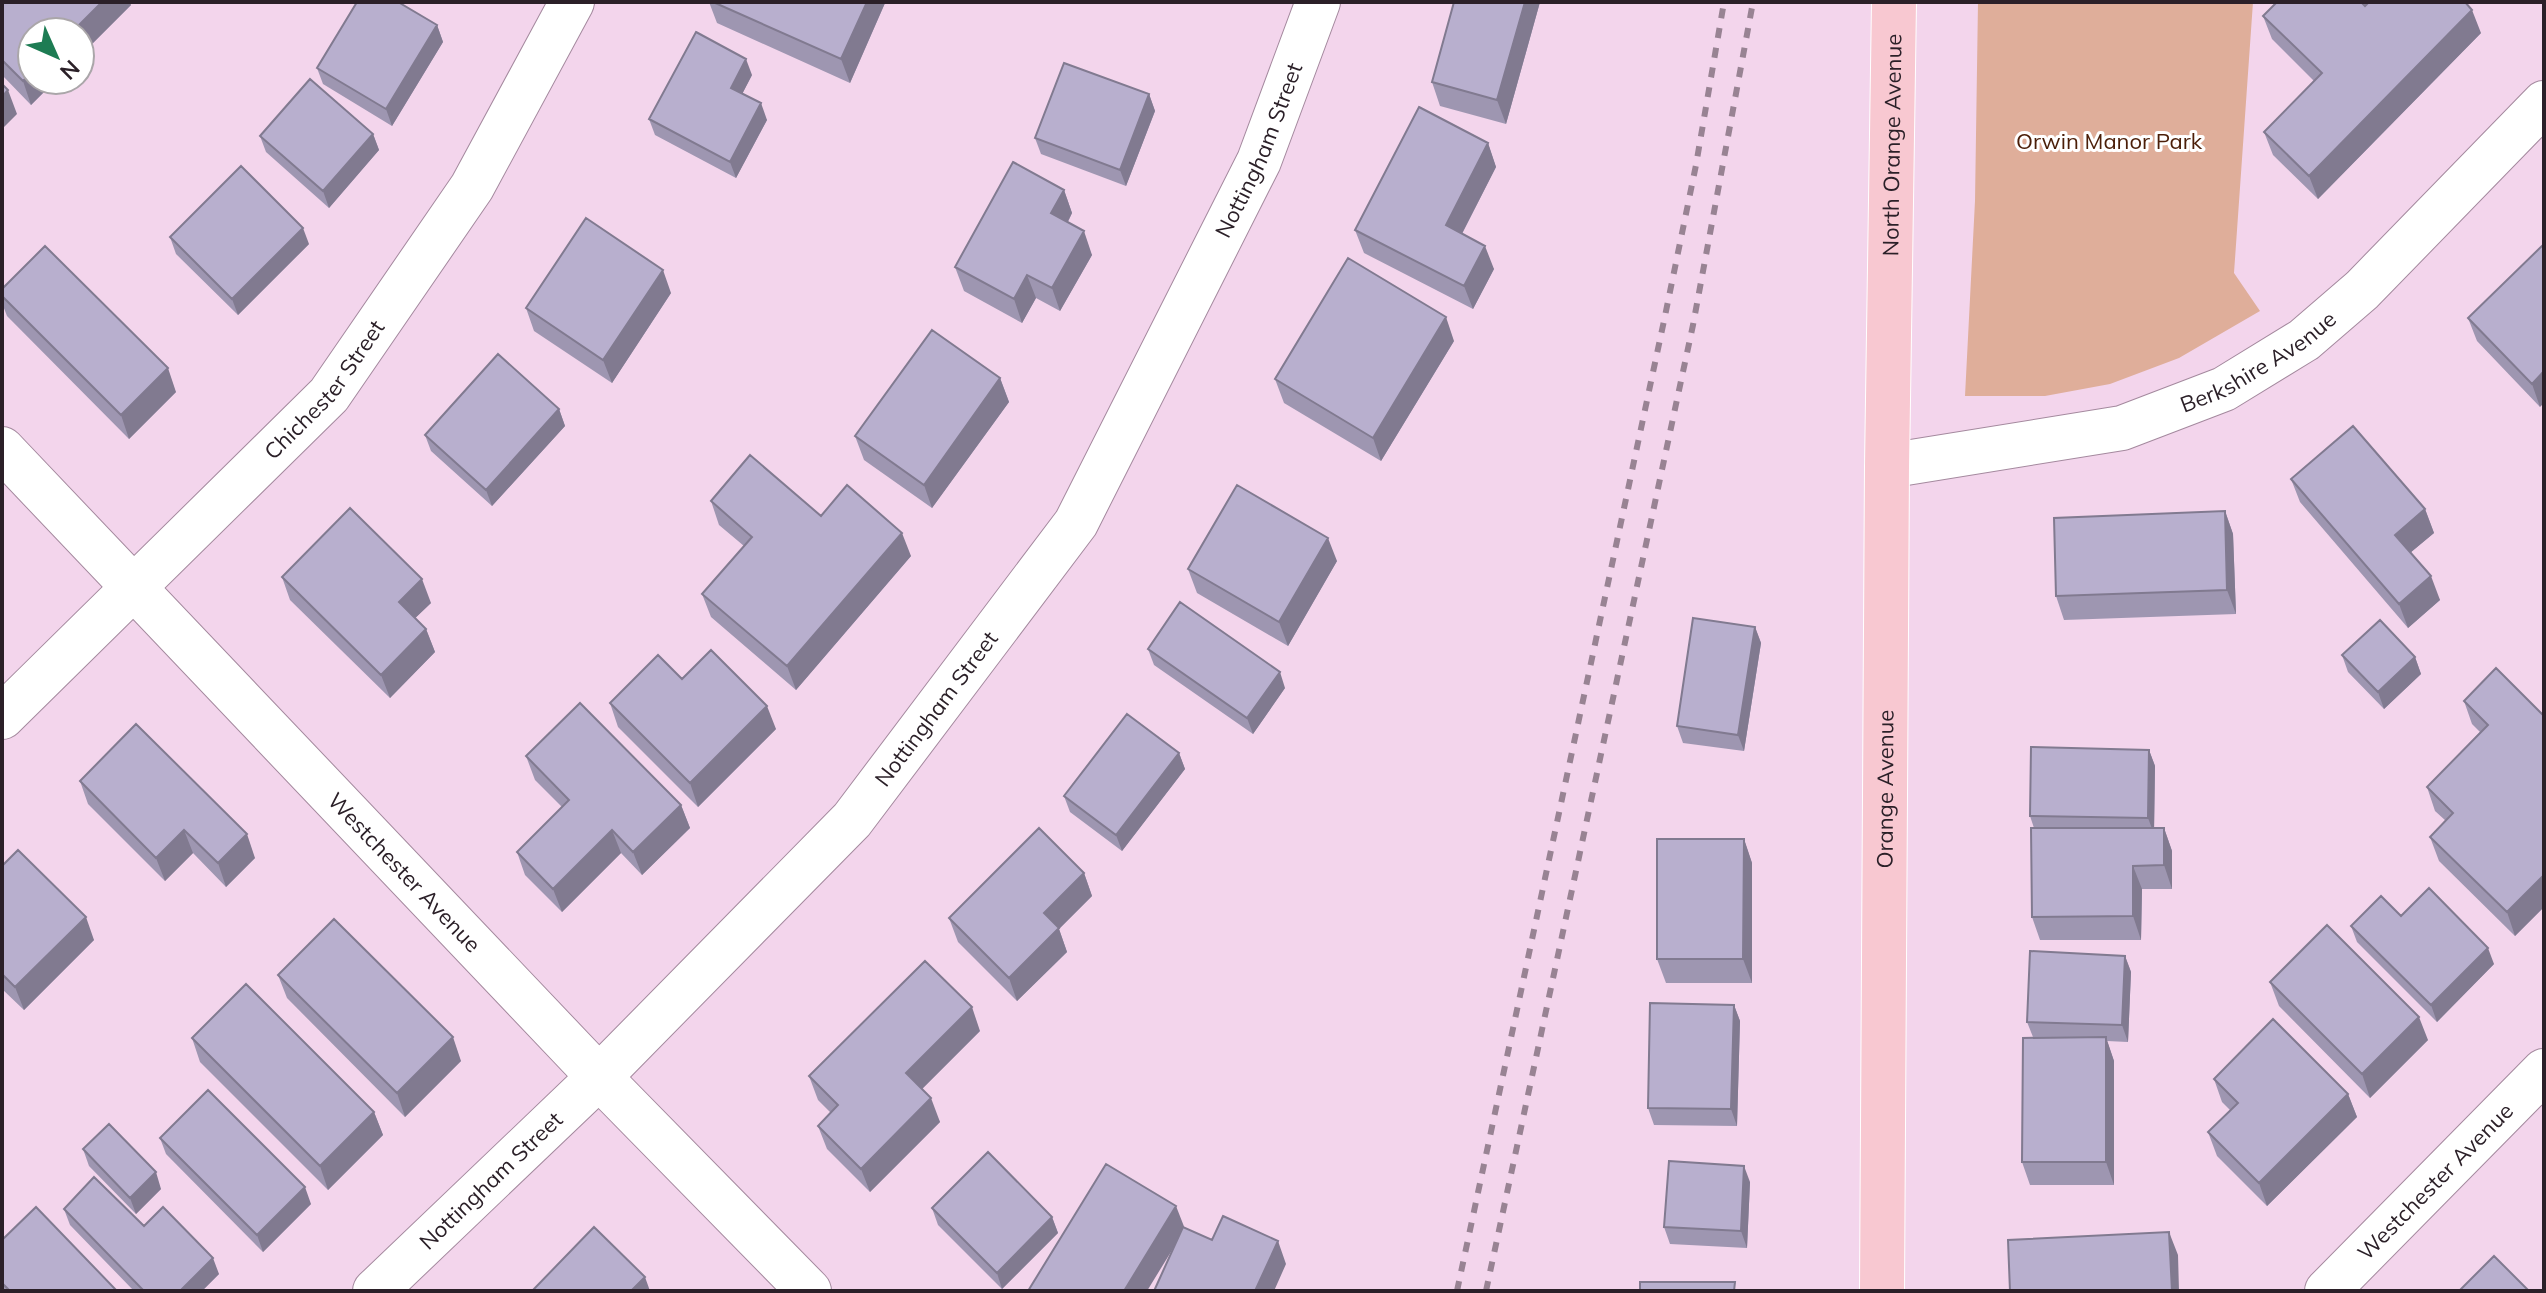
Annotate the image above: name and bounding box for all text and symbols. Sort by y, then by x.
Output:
north arrow [16,16,96,96]
street label: North Orange Avenue [1876,34,1908,257]
text: N [54,54,86,86]
street label: Nottingham Street [1209,59,1308,242]
park label: Orwin Manor Park [2016,127,2203,155]
street label: Berkshire Avenue [2176,305,2342,418]
street label: Chichester Street [258,314,391,465]
street label: Nottingham Street [868,625,1004,792]
street label: Orange Avenue [1871,710,1900,868]
street label: Westchester Avenue [322,786,487,958]
street label: Westchester Avenue [2351,1097,2519,1266]
street label: Nottingham Street [413,1105,568,1255]

